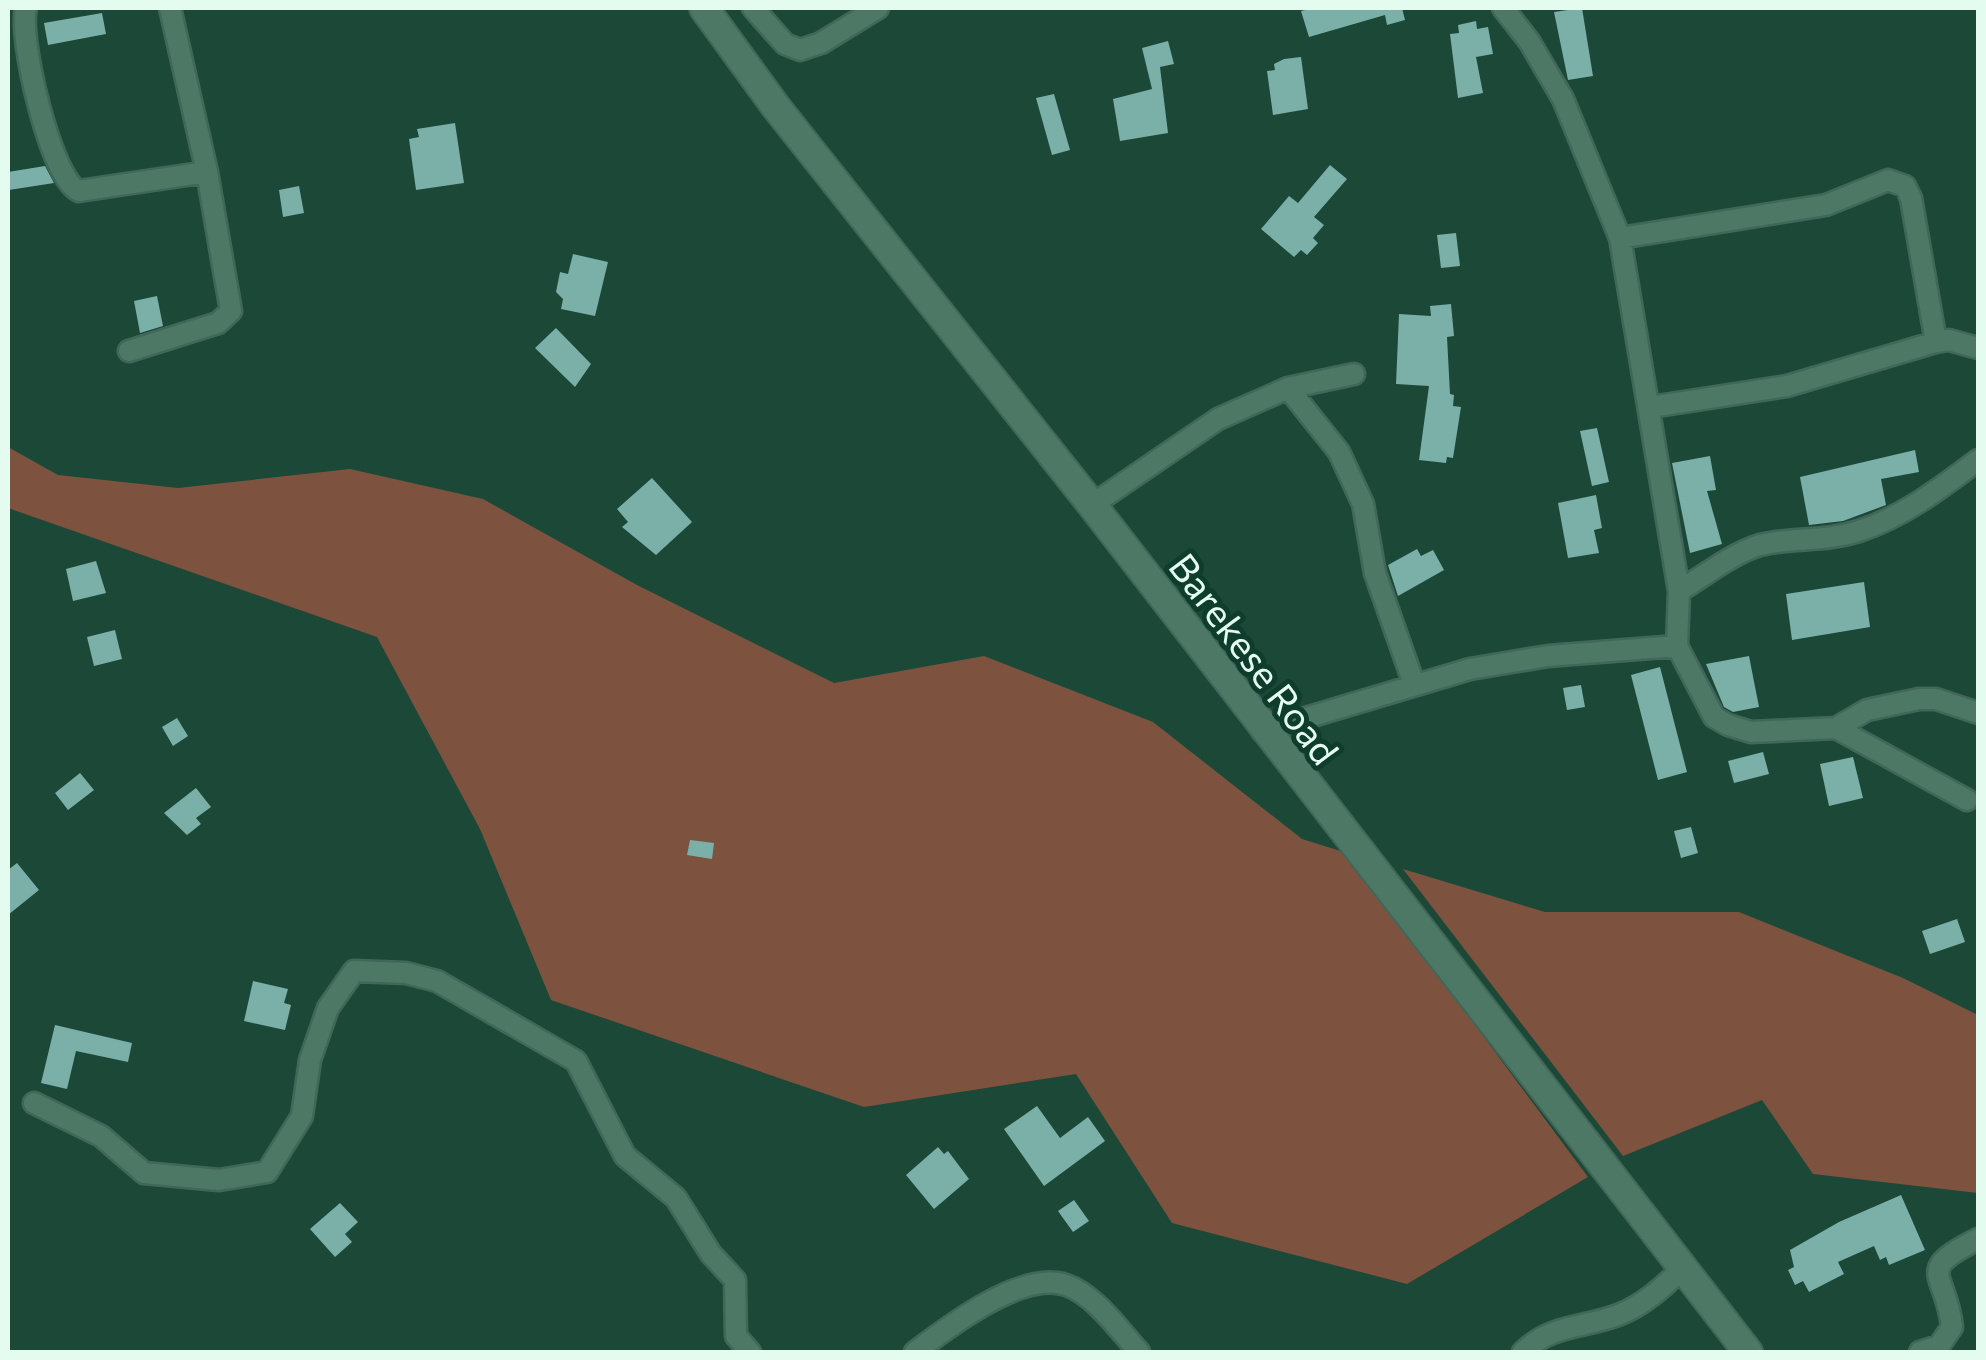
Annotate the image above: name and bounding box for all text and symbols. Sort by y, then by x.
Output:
street label: Barekese Road [1160,543,1350,773]

